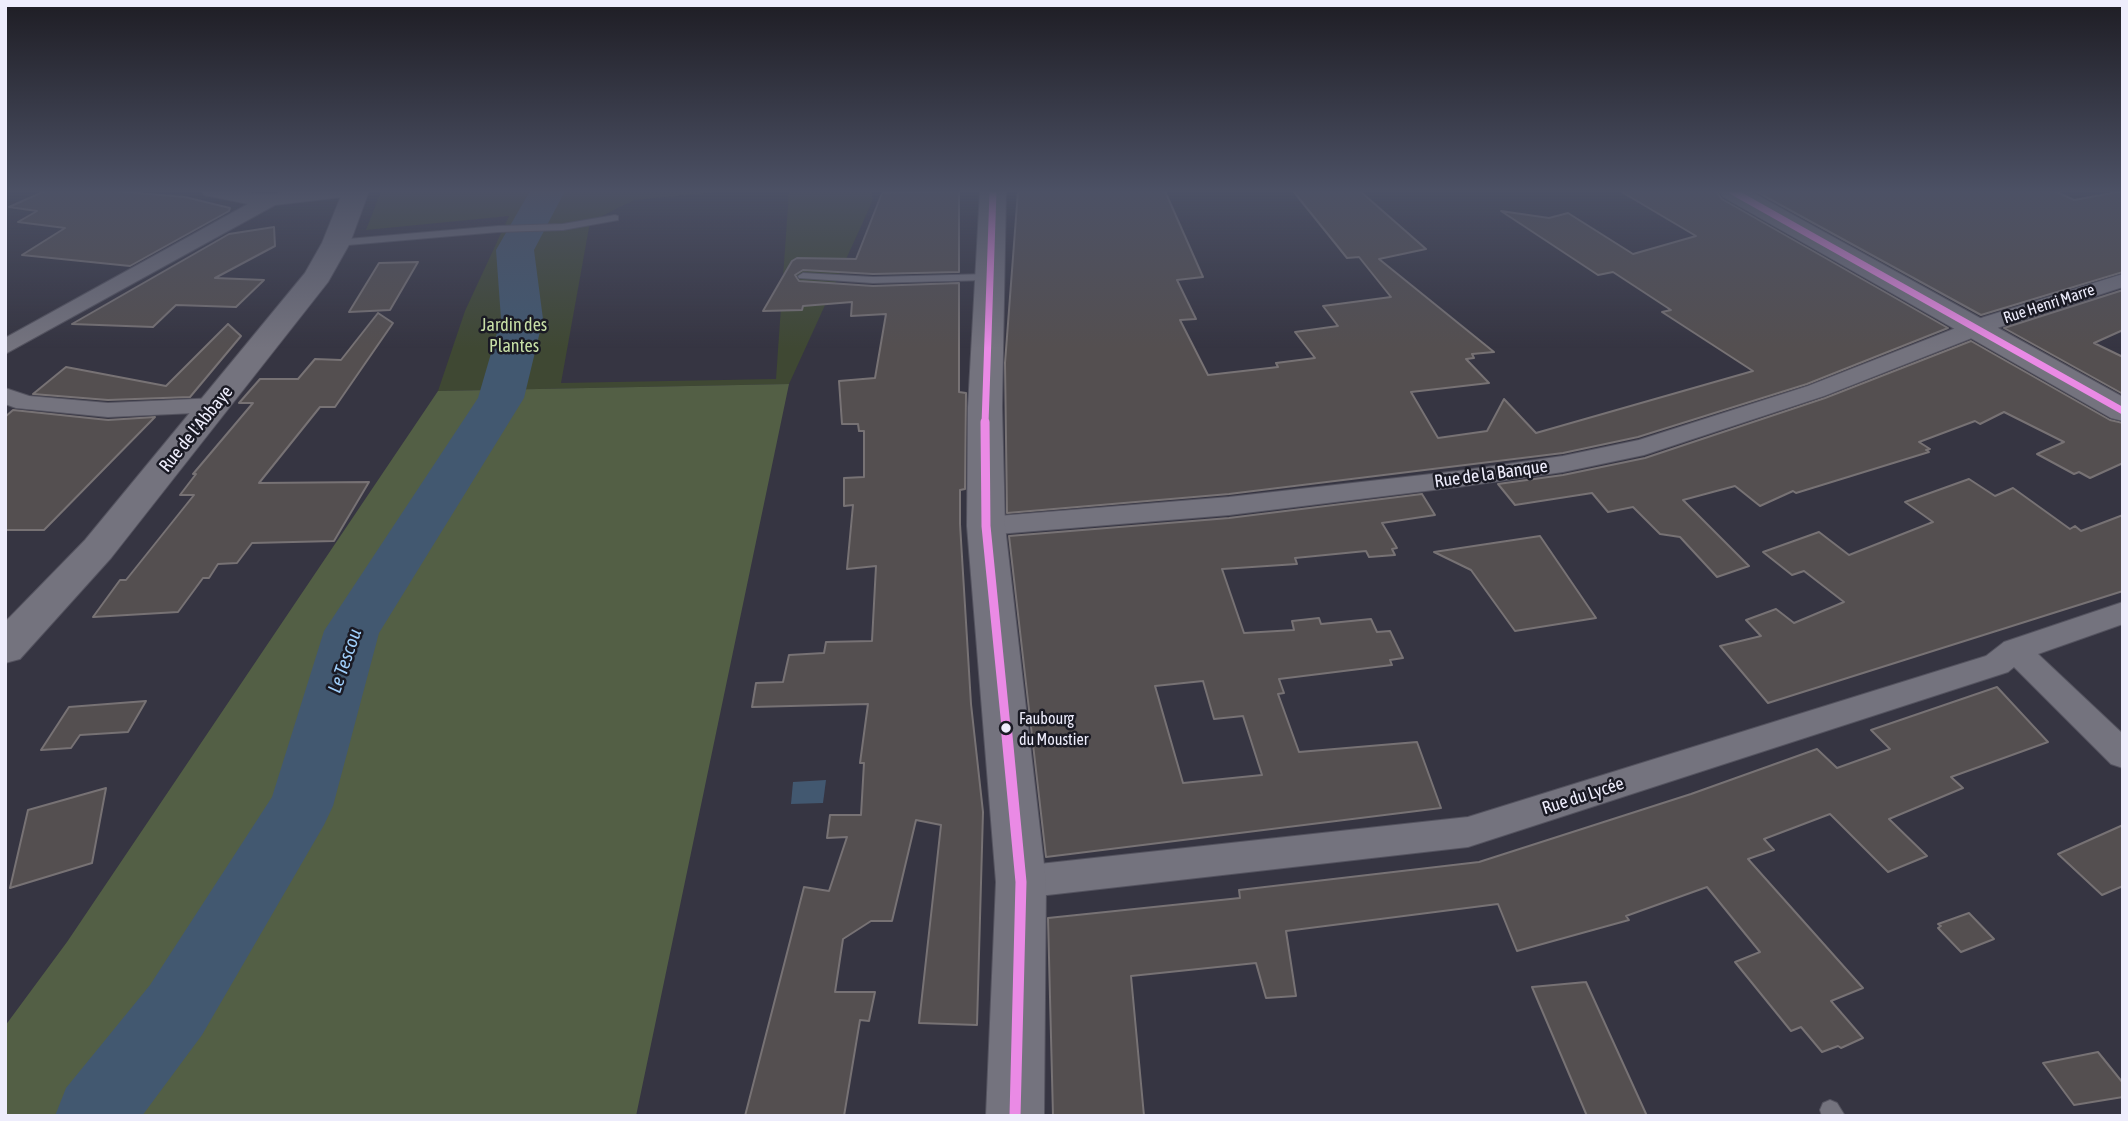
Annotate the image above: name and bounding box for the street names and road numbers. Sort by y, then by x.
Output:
street label: Rue Henri Marre [2001,280,2097,328]
street label: Rue de l'Abbaye [155,381,237,477]
street label: Rue de la Banque [1433,455,1549,493]
street label: Rue du Lycée [1539,773,1627,819]

